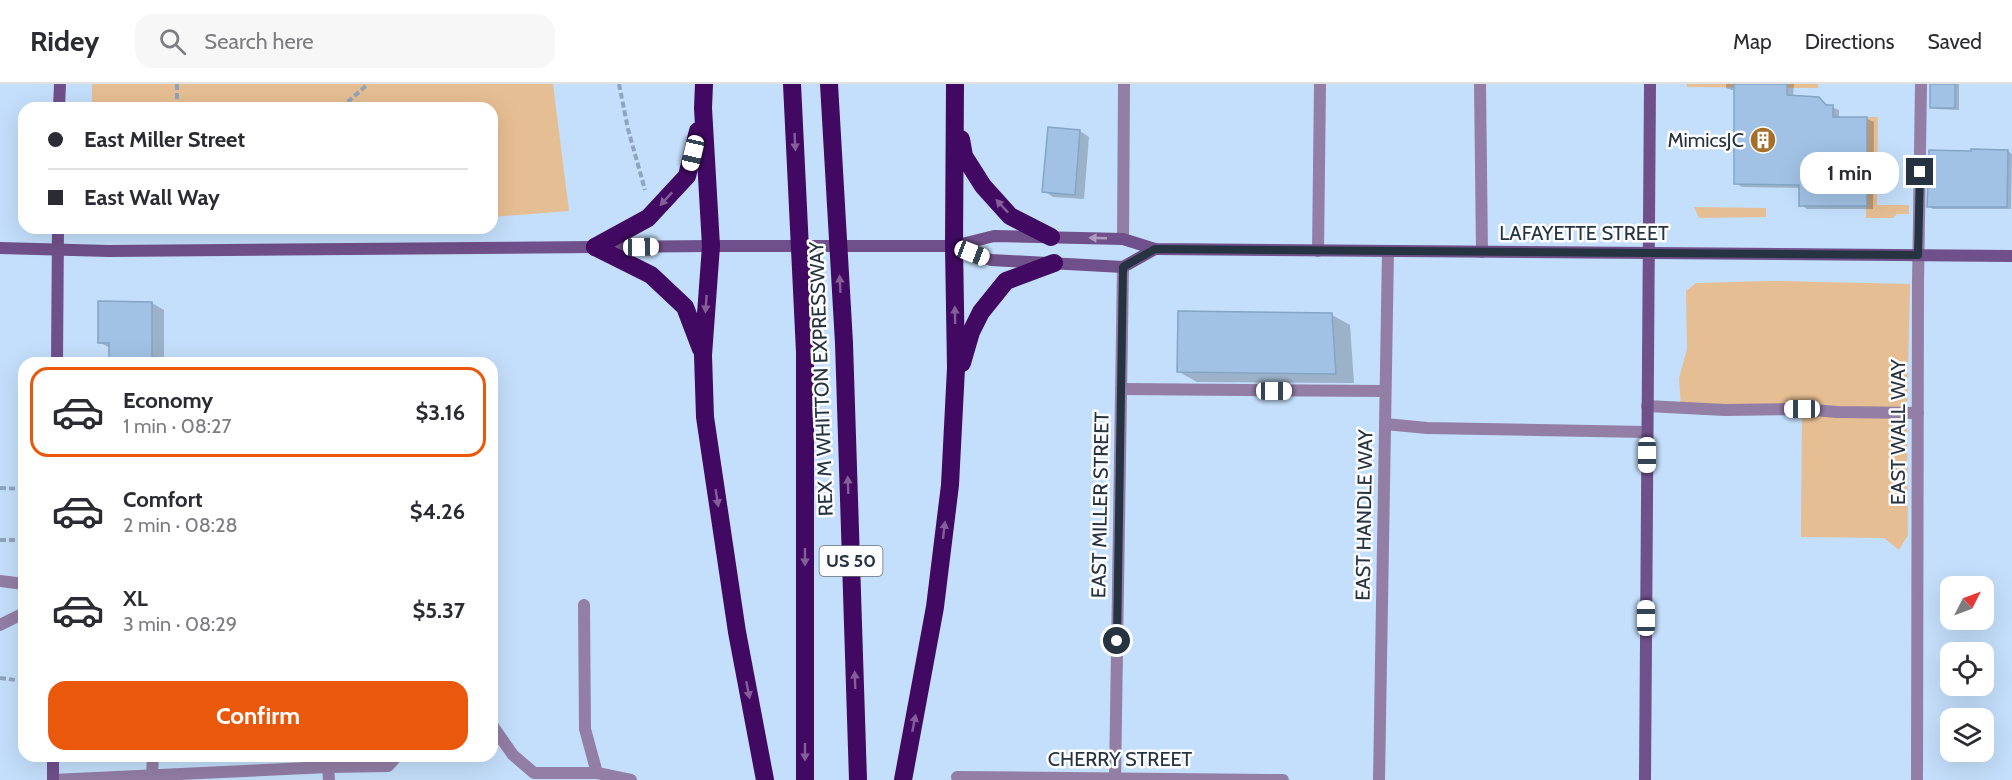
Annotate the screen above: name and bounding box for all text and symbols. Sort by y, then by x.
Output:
search box [135,14,555,68]
text: Ridey [30,24,99,58]
icon: search [156,25,189,58]
text: Search here [204,28,314,55]
text: Map [1733,29,1772,54]
text: Directions [1805,29,1894,54]
text: Saved [1927,29,1982,54]
building icon: MimicsJC [1748,125,1778,155]
text: East Miller Street [84,126,245,153]
place label: MimicsJC [1667,128,1744,152]
car [680,133,706,173]
one-way arrow [790,133,799,152]
callout: 1 min [1800,151,1899,193]
route end [1906,158,1933,185]
text: 1 min [1827,161,1872,185]
text: East Wall Way [84,184,220,211]
one-way arrow [659,191,673,206]
one-way arrow [995,199,1009,214]
street label: LAFAYETTE STREET [1499,221,1669,245]
one-way arrow [1089,233,1108,243]
car [623,238,659,256]
car [952,238,992,268]
street label: REX M WHITTON EXPRESSWAY [804,241,838,517]
one-way arrow [836,275,845,294]
one-way arrow [702,295,711,314]
one-way arrow [950,305,960,324]
street label: EAST WALL WAY [1886,358,1910,505]
car [1256,382,1292,400]
icon: car [51,385,105,439]
text: Economy [123,387,213,414]
text: $3.16 [415,399,465,426]
car [1784,400,1820,418]
street label: EAST MILLER STREET [1086,411,1114,598]
text: 1 min · 08:27 [123,414,232,438]
street label: EAST HANDLE WAY [1351,428,1378,601]
car [1638,437,1656,473]
one-way arrow [844,475,853,494]
icon: car [51,484,105,538]
text: Comfort [123,486,202,513]
one-way arrow [713,489,722,508]
text: $4.26 [410,498,465,525]
text: 2 min · 08:28 [123,513,238,537]
one-way arrow [940,521,949,540]
road number: US 50 [820,546,882,576]
one-way arrow [800,548,810,567]
north arrow [1940,576,1994,630]
map controls [1940,576,1994,762]
icon: car [51,583,105,637]
text: XL [123,585,148,612]
text: $5.37 [412,597,465,624]
car [1637,600,1655,636]
text: 3 min · 08:29 [123,612,237,636]
route start [1103,627,1130,654]
button: locate [1940,642,1994,696]
one-way arrow [850,670,859,689]
button: Confirm [48,681,468,750]
one-way arrow [744,681,753,700]
button: layers [1940,708,1994,762]
one-way arrow [909,713,918,732]
one-way arrow [800,743,810,762]
street label: CHERRY STREET [1048,747,1193,771]

